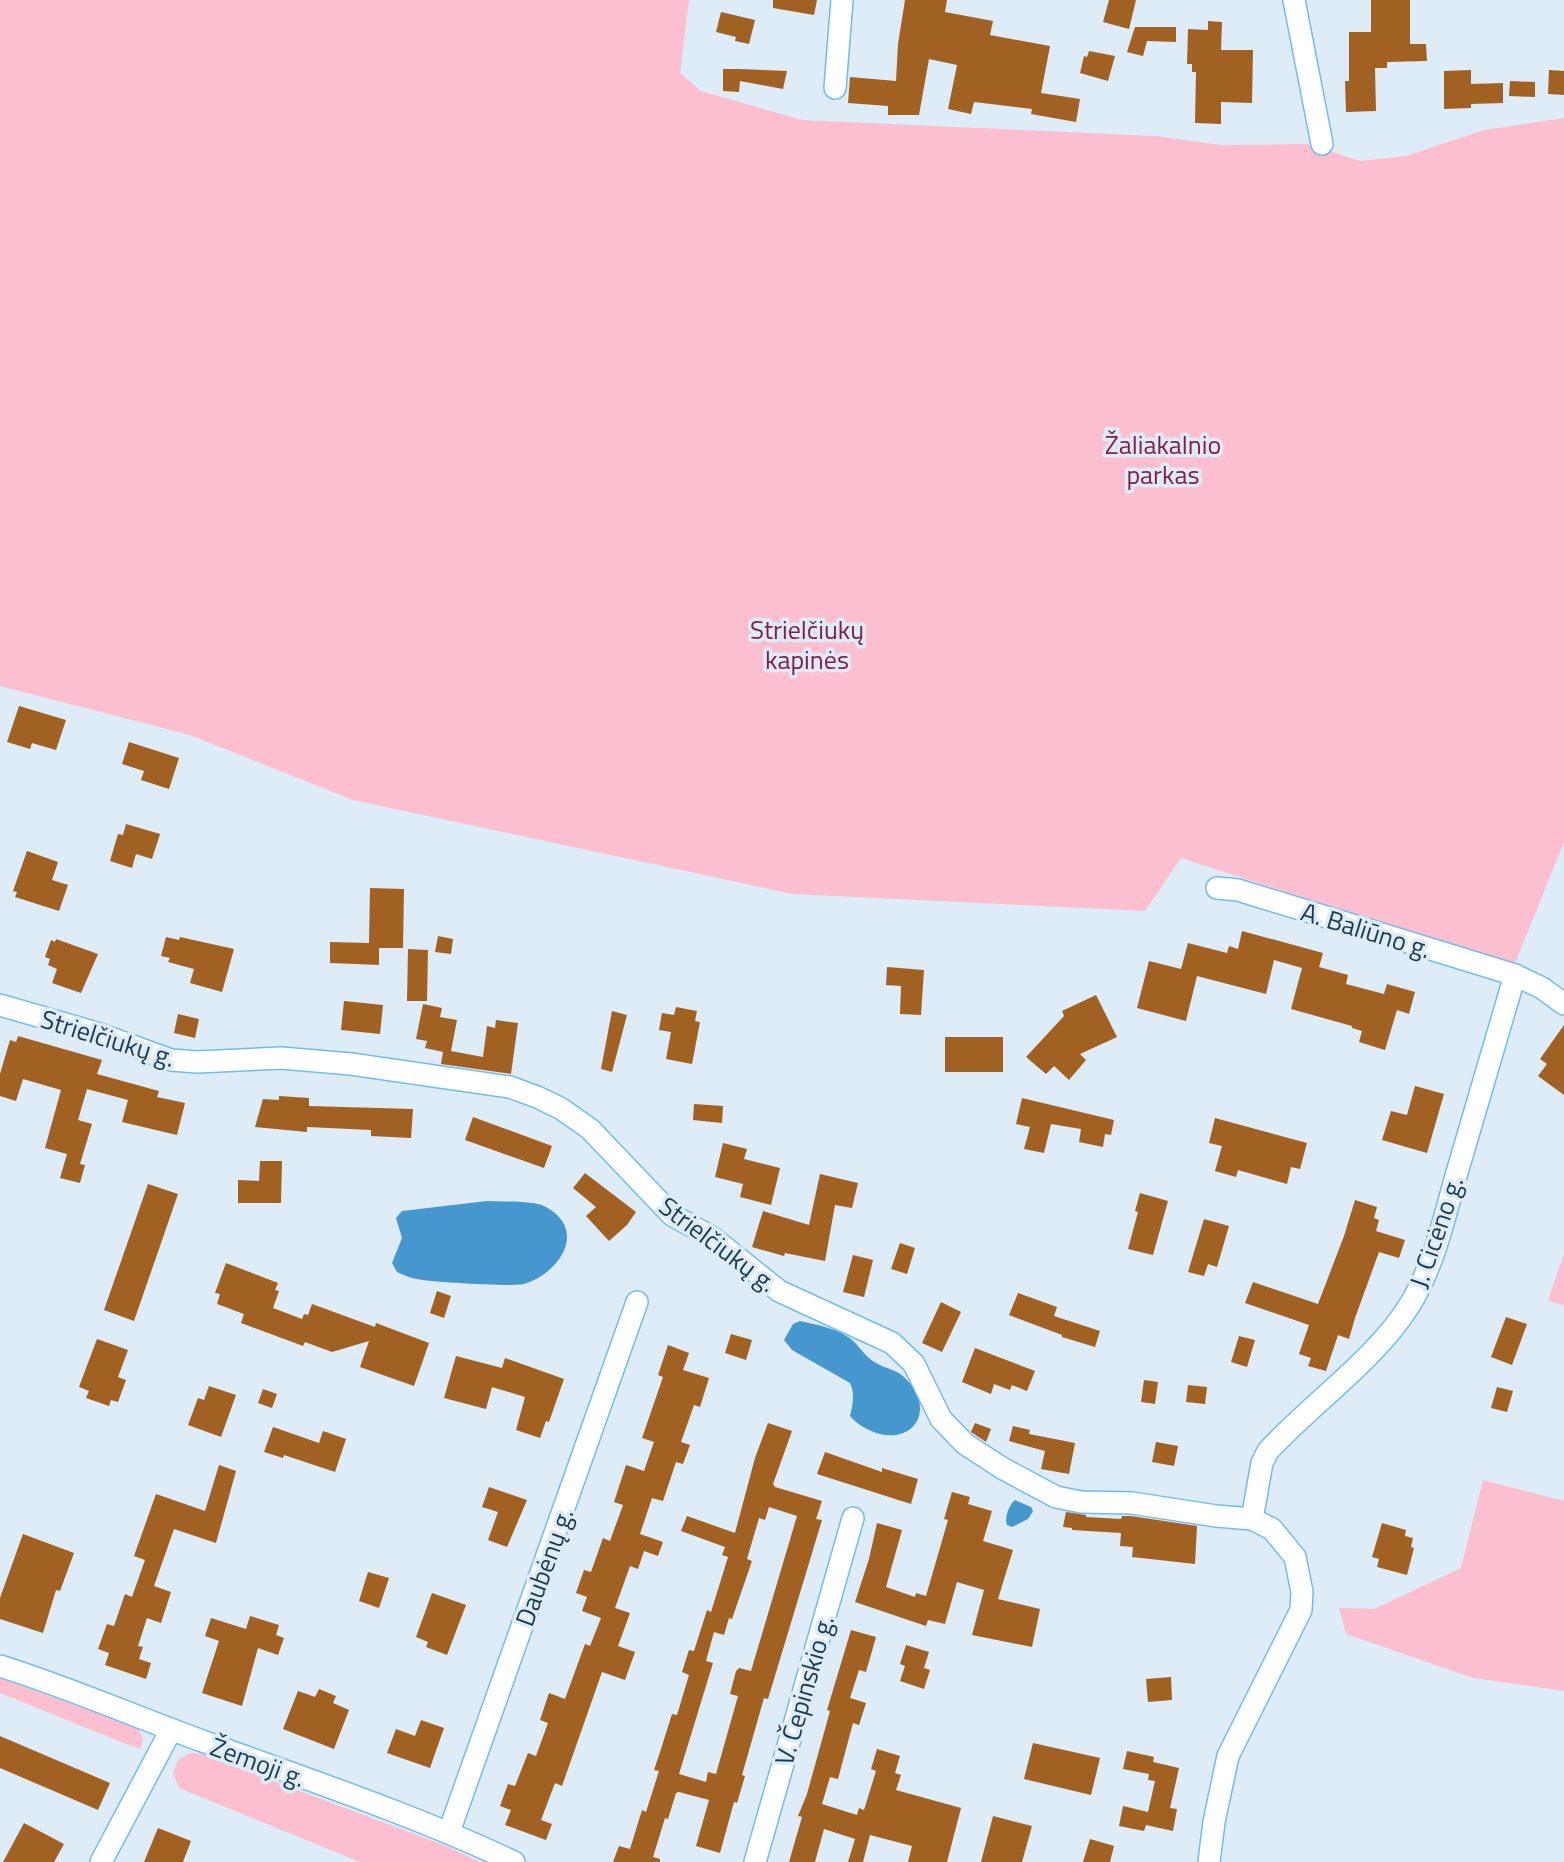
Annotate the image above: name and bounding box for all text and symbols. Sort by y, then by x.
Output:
park label: Žaliakalnio parkas [1105,425,1221,494]
park label: Strielčiukų kapinės [750,610,864,679]
street label: A. Baliūno g. [1296,892,1436,968]
street label: Strielčiukų g. [36,999,180,1077]
street label: J. Cicėno g. [1399,1171,1473,1293]
street label: Strielčiukų g. [651,1187,785,1301]
street label: Daubėnų g. [505,1503,583,1631]
street label: V. Čepinskio g. [764,1611,844,1769]
street label: Žemoji g. [205,1727,311,1797]

